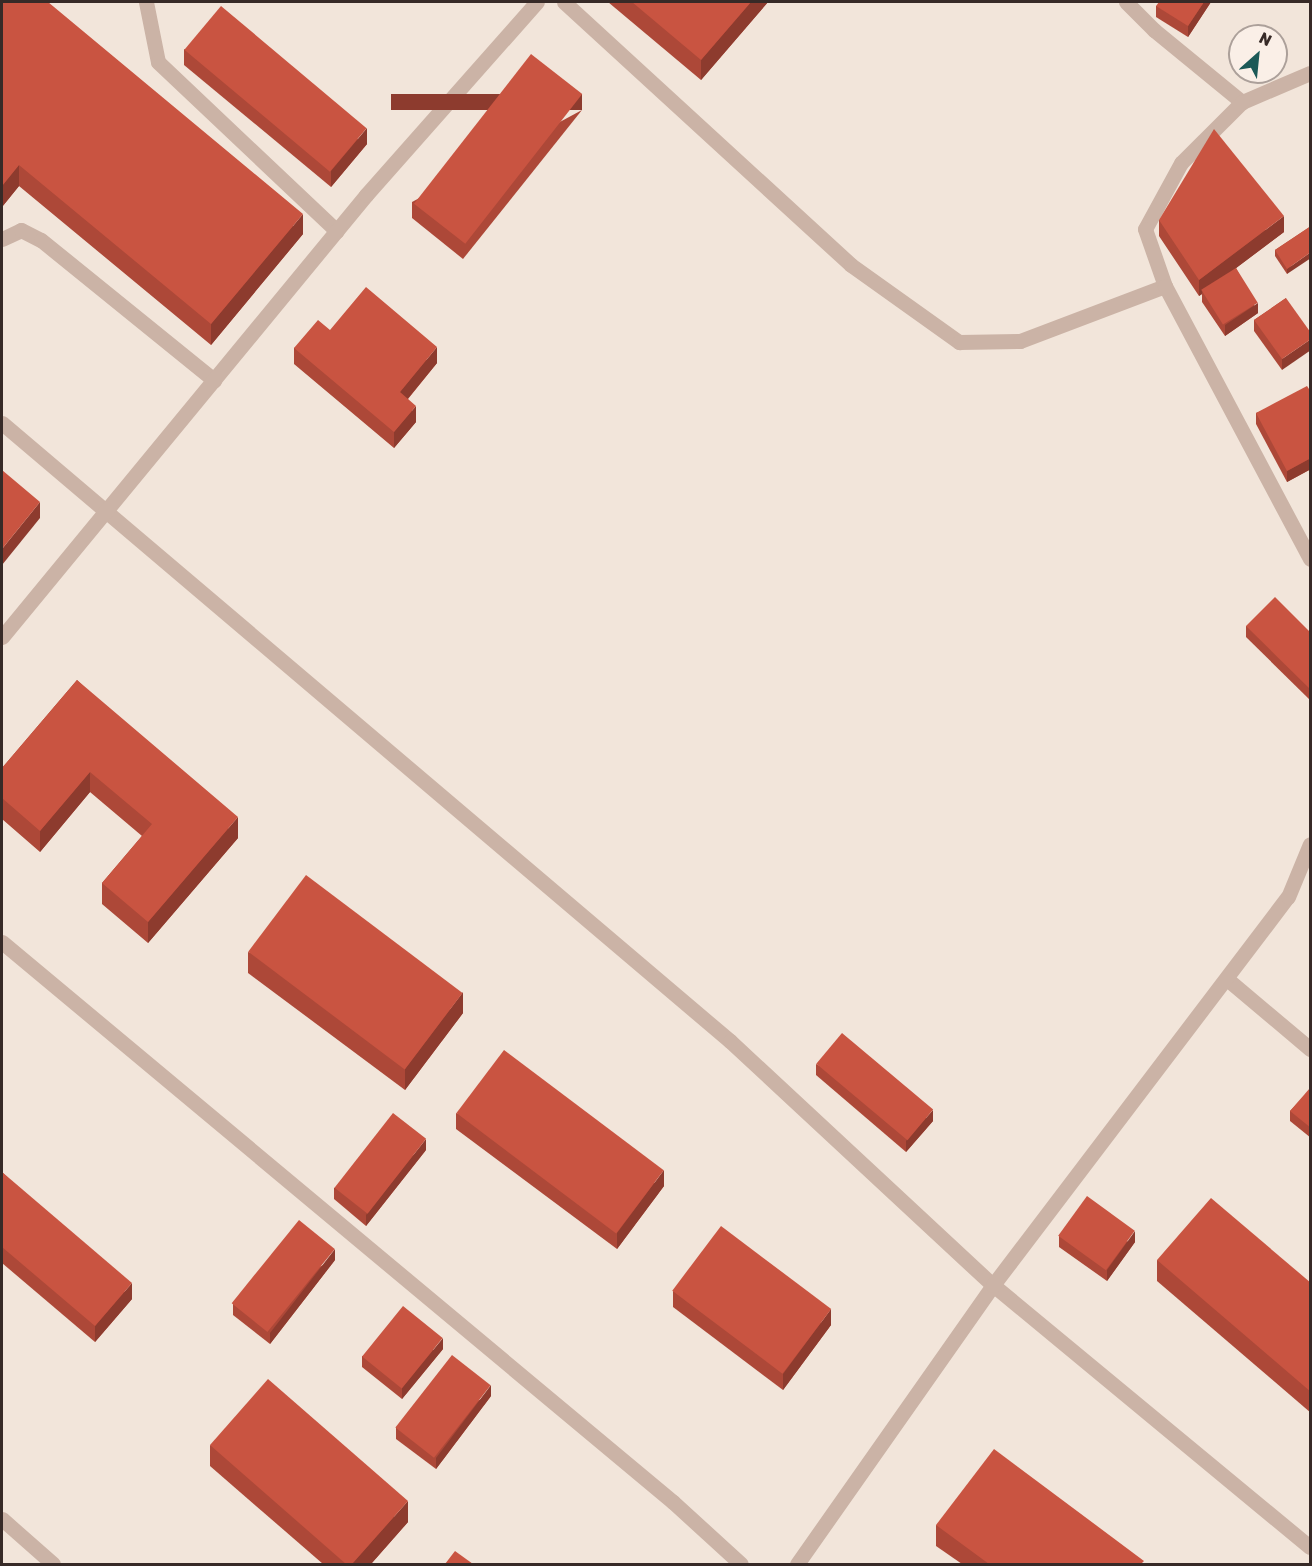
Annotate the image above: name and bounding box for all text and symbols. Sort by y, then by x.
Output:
north arrow [1228,24,1288,84]
text: N [1256,28,1275,50]

